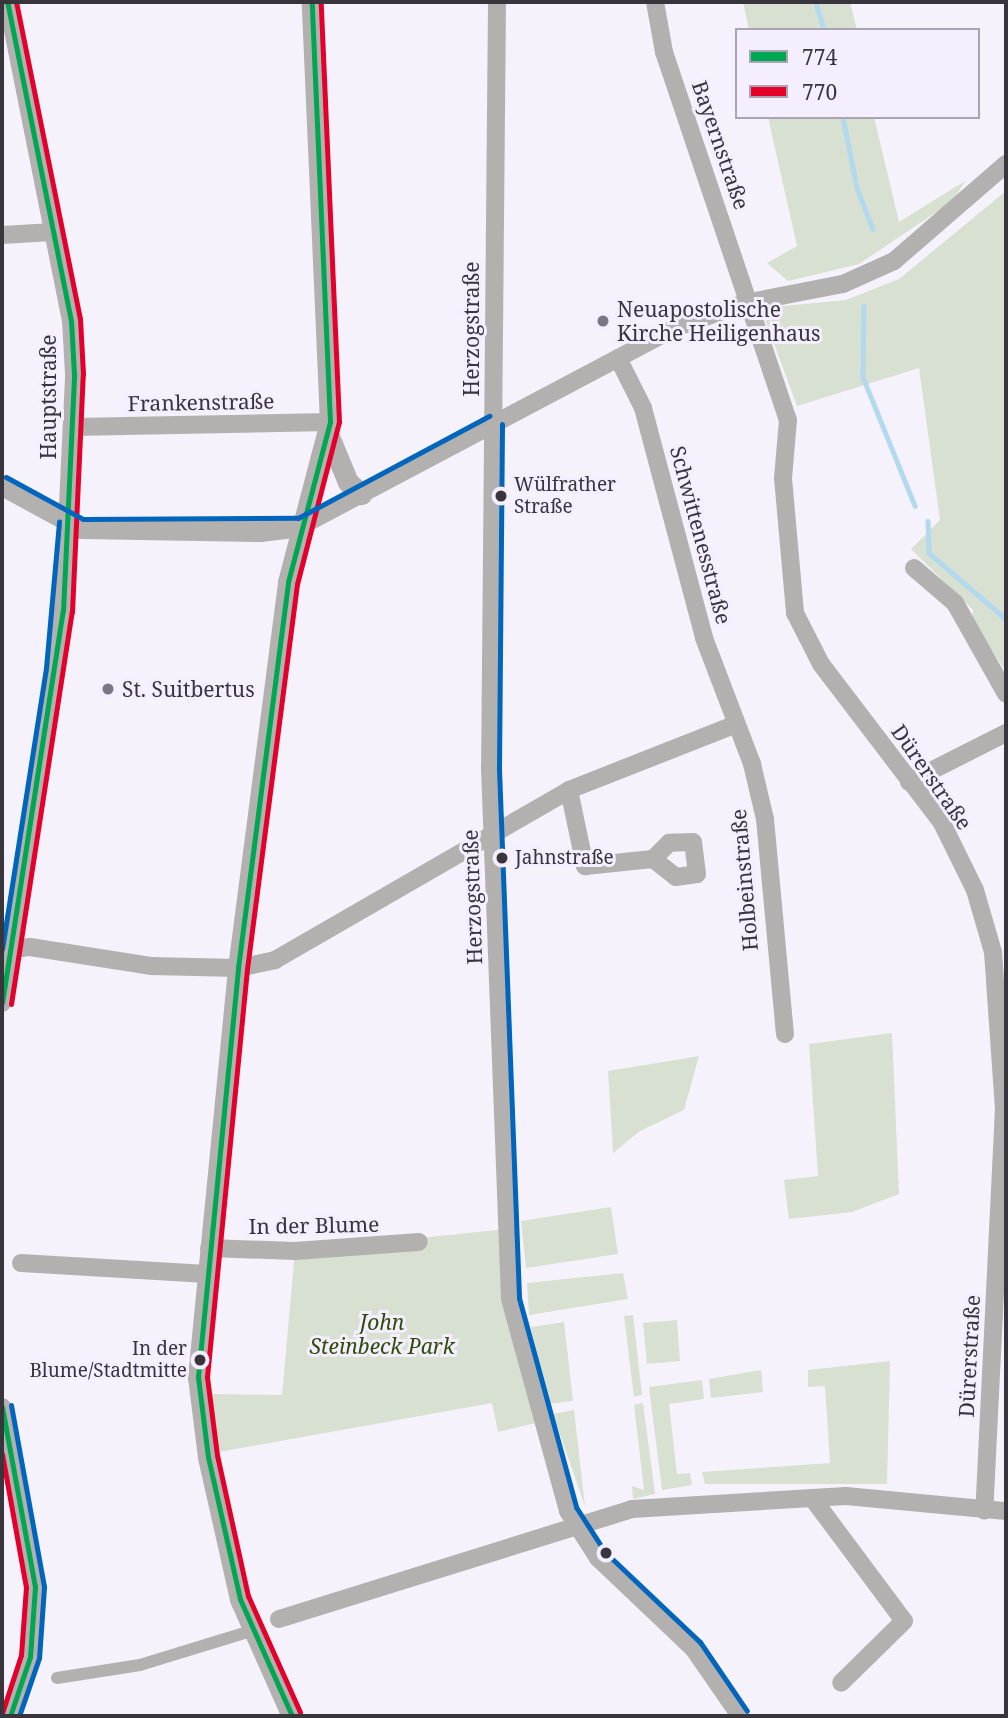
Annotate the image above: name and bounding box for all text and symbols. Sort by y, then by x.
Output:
legend [735,28,980,119]
text: 774 [802,43,837,71]
street label: Bayernstraße [687,77,755,213]
text: 770 [802,78,837,106]
street label: Herzogstraße [458,262,484,396]
place label: Neuapostolische Kirche Heiligenhaus [617,296,821,346]
marker: Neuapostolische Kirche Heiligenhaus [595,313,611,329]
street label: Hauptstraße [35,334,61,460]
street label: Frankenstraße [127,388,275,416]
street label: Schwittenesstraße [665,443,737,627]
place label: Wülfrather Straße [514,474,616,518]
marker: Wülfrather Straße [494,489,508,503]
place label: St. Suitbertus [122,676,255,702]
marker: St. Suitbertus [100,681,116,697]
street label: Dürerstraße [887,720,977,834]
street label: Holbeinstraße [725,808,763,952]
street label: Herzogstraße [457,829,487,965]
place label: Jahnstraße [515,847,614,869]
marker: Jahnstraße [495,851,509,865]
street label: In der Blume [248,1211,380,1239]
street label: Dürerstraße [953,1294,985,1418]
park label: John Steinbeck Park [309,1309,455,1359]
place label: In der Blume/Stadtmitte [29,1338,187,1382]
marker: In der Blume/Stadtmitte [193,1353,207,1367]
unlabelled marker [599,1546,613,1560]

